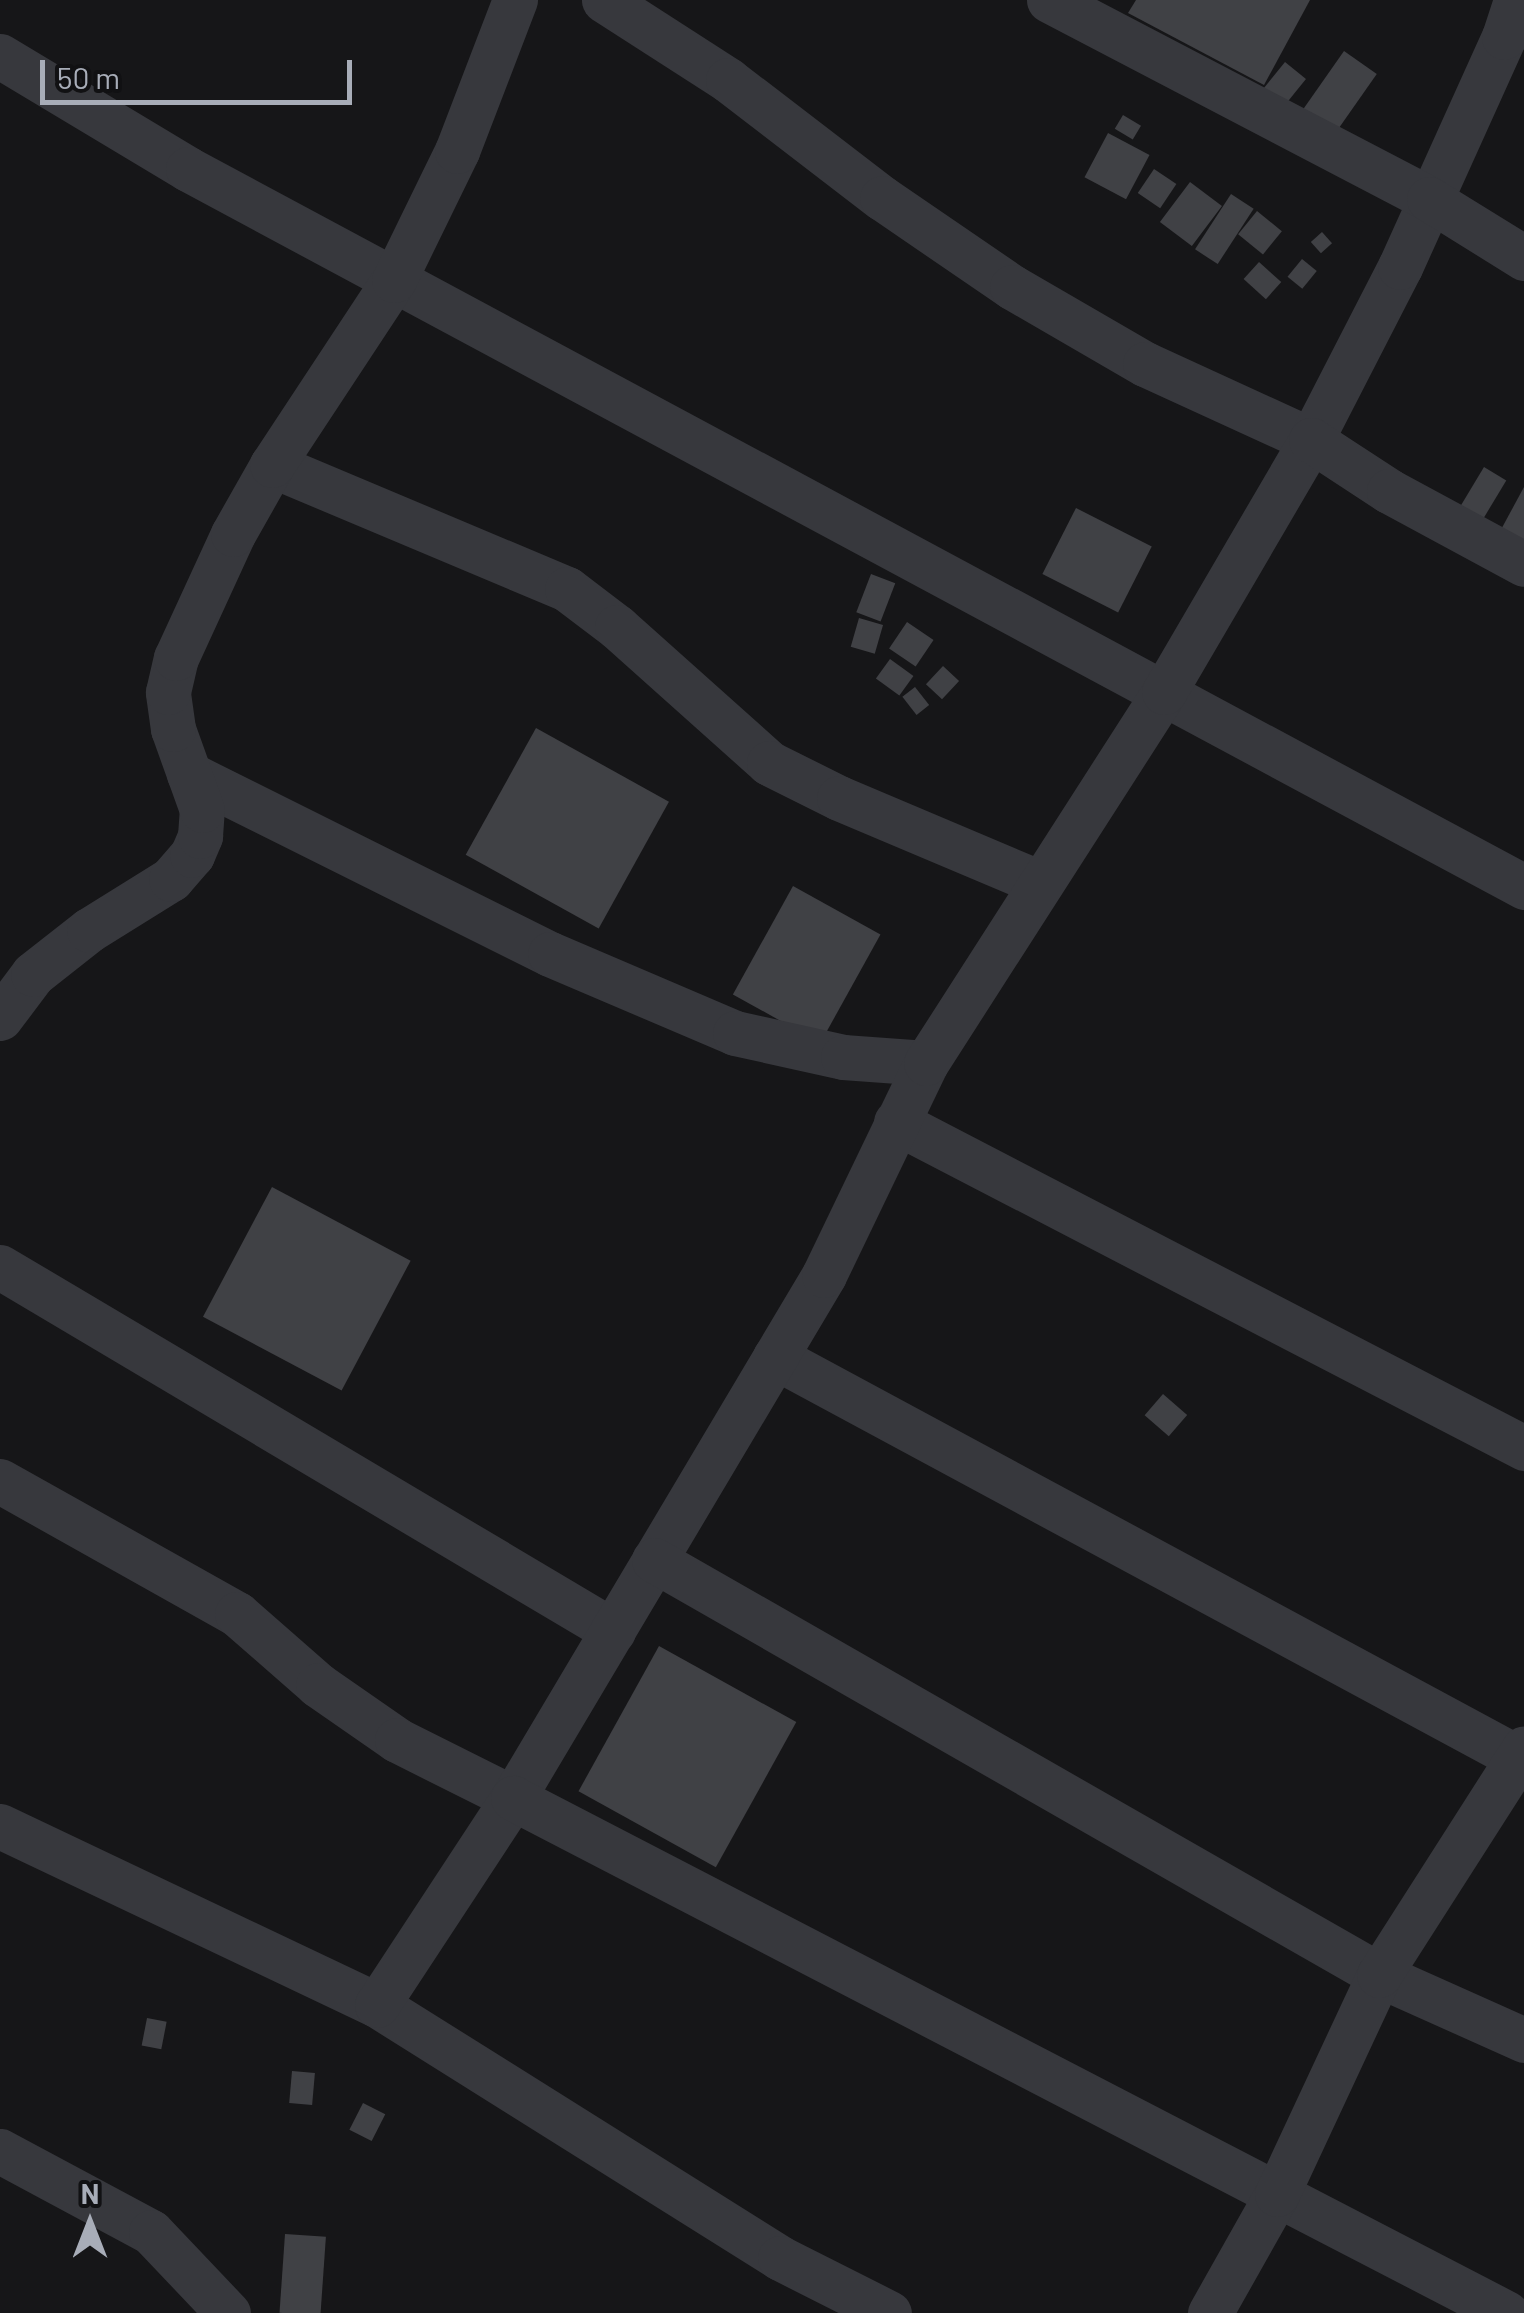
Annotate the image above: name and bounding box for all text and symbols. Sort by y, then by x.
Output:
scale bar [45,40,358,102]
text: 50 m [57,59,120,95]
north arrow [40,2173,140,2273]
text: N [81,2176,99,2210]

